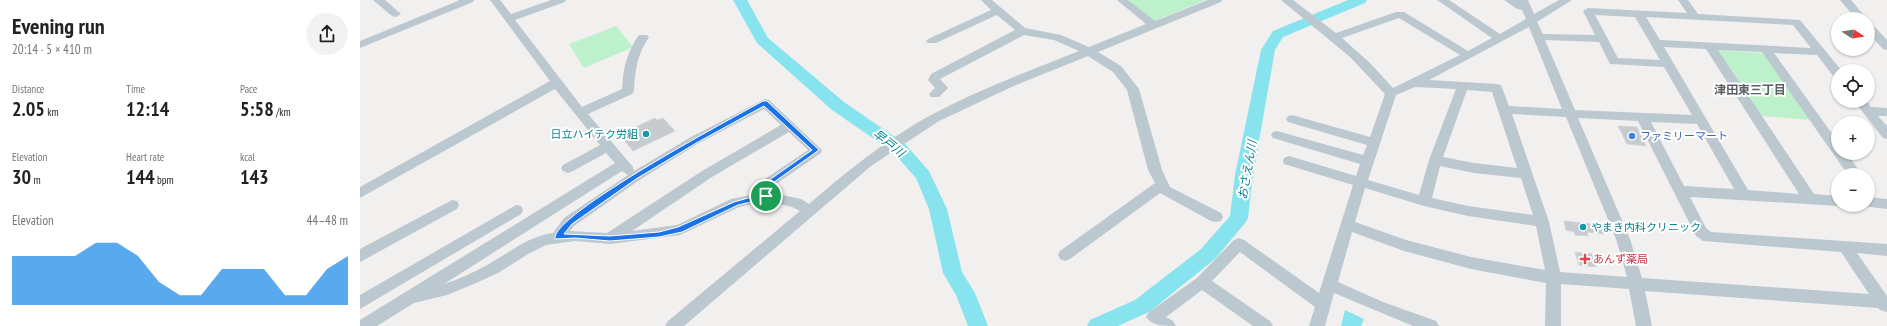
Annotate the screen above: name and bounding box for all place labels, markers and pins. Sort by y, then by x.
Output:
place label: 日立ハイテク労組 [550,127,638,141]
marker: 日立ハイテク労組 [641,129,651,139]
place label: ファミリーマート [1640,129,1728,143]
marker: ファミリーマート [1627,131,1637,141]
pin [749,179,783,213]
place label: やまき内科クリニック [1591,220,1701,234]
marker: やまき内科クリニック [1578,222,1588,232]
place label: あんず薬局 [1593,252,1648,266]
marker: あんず薬局 [1580,254,1590,264]

